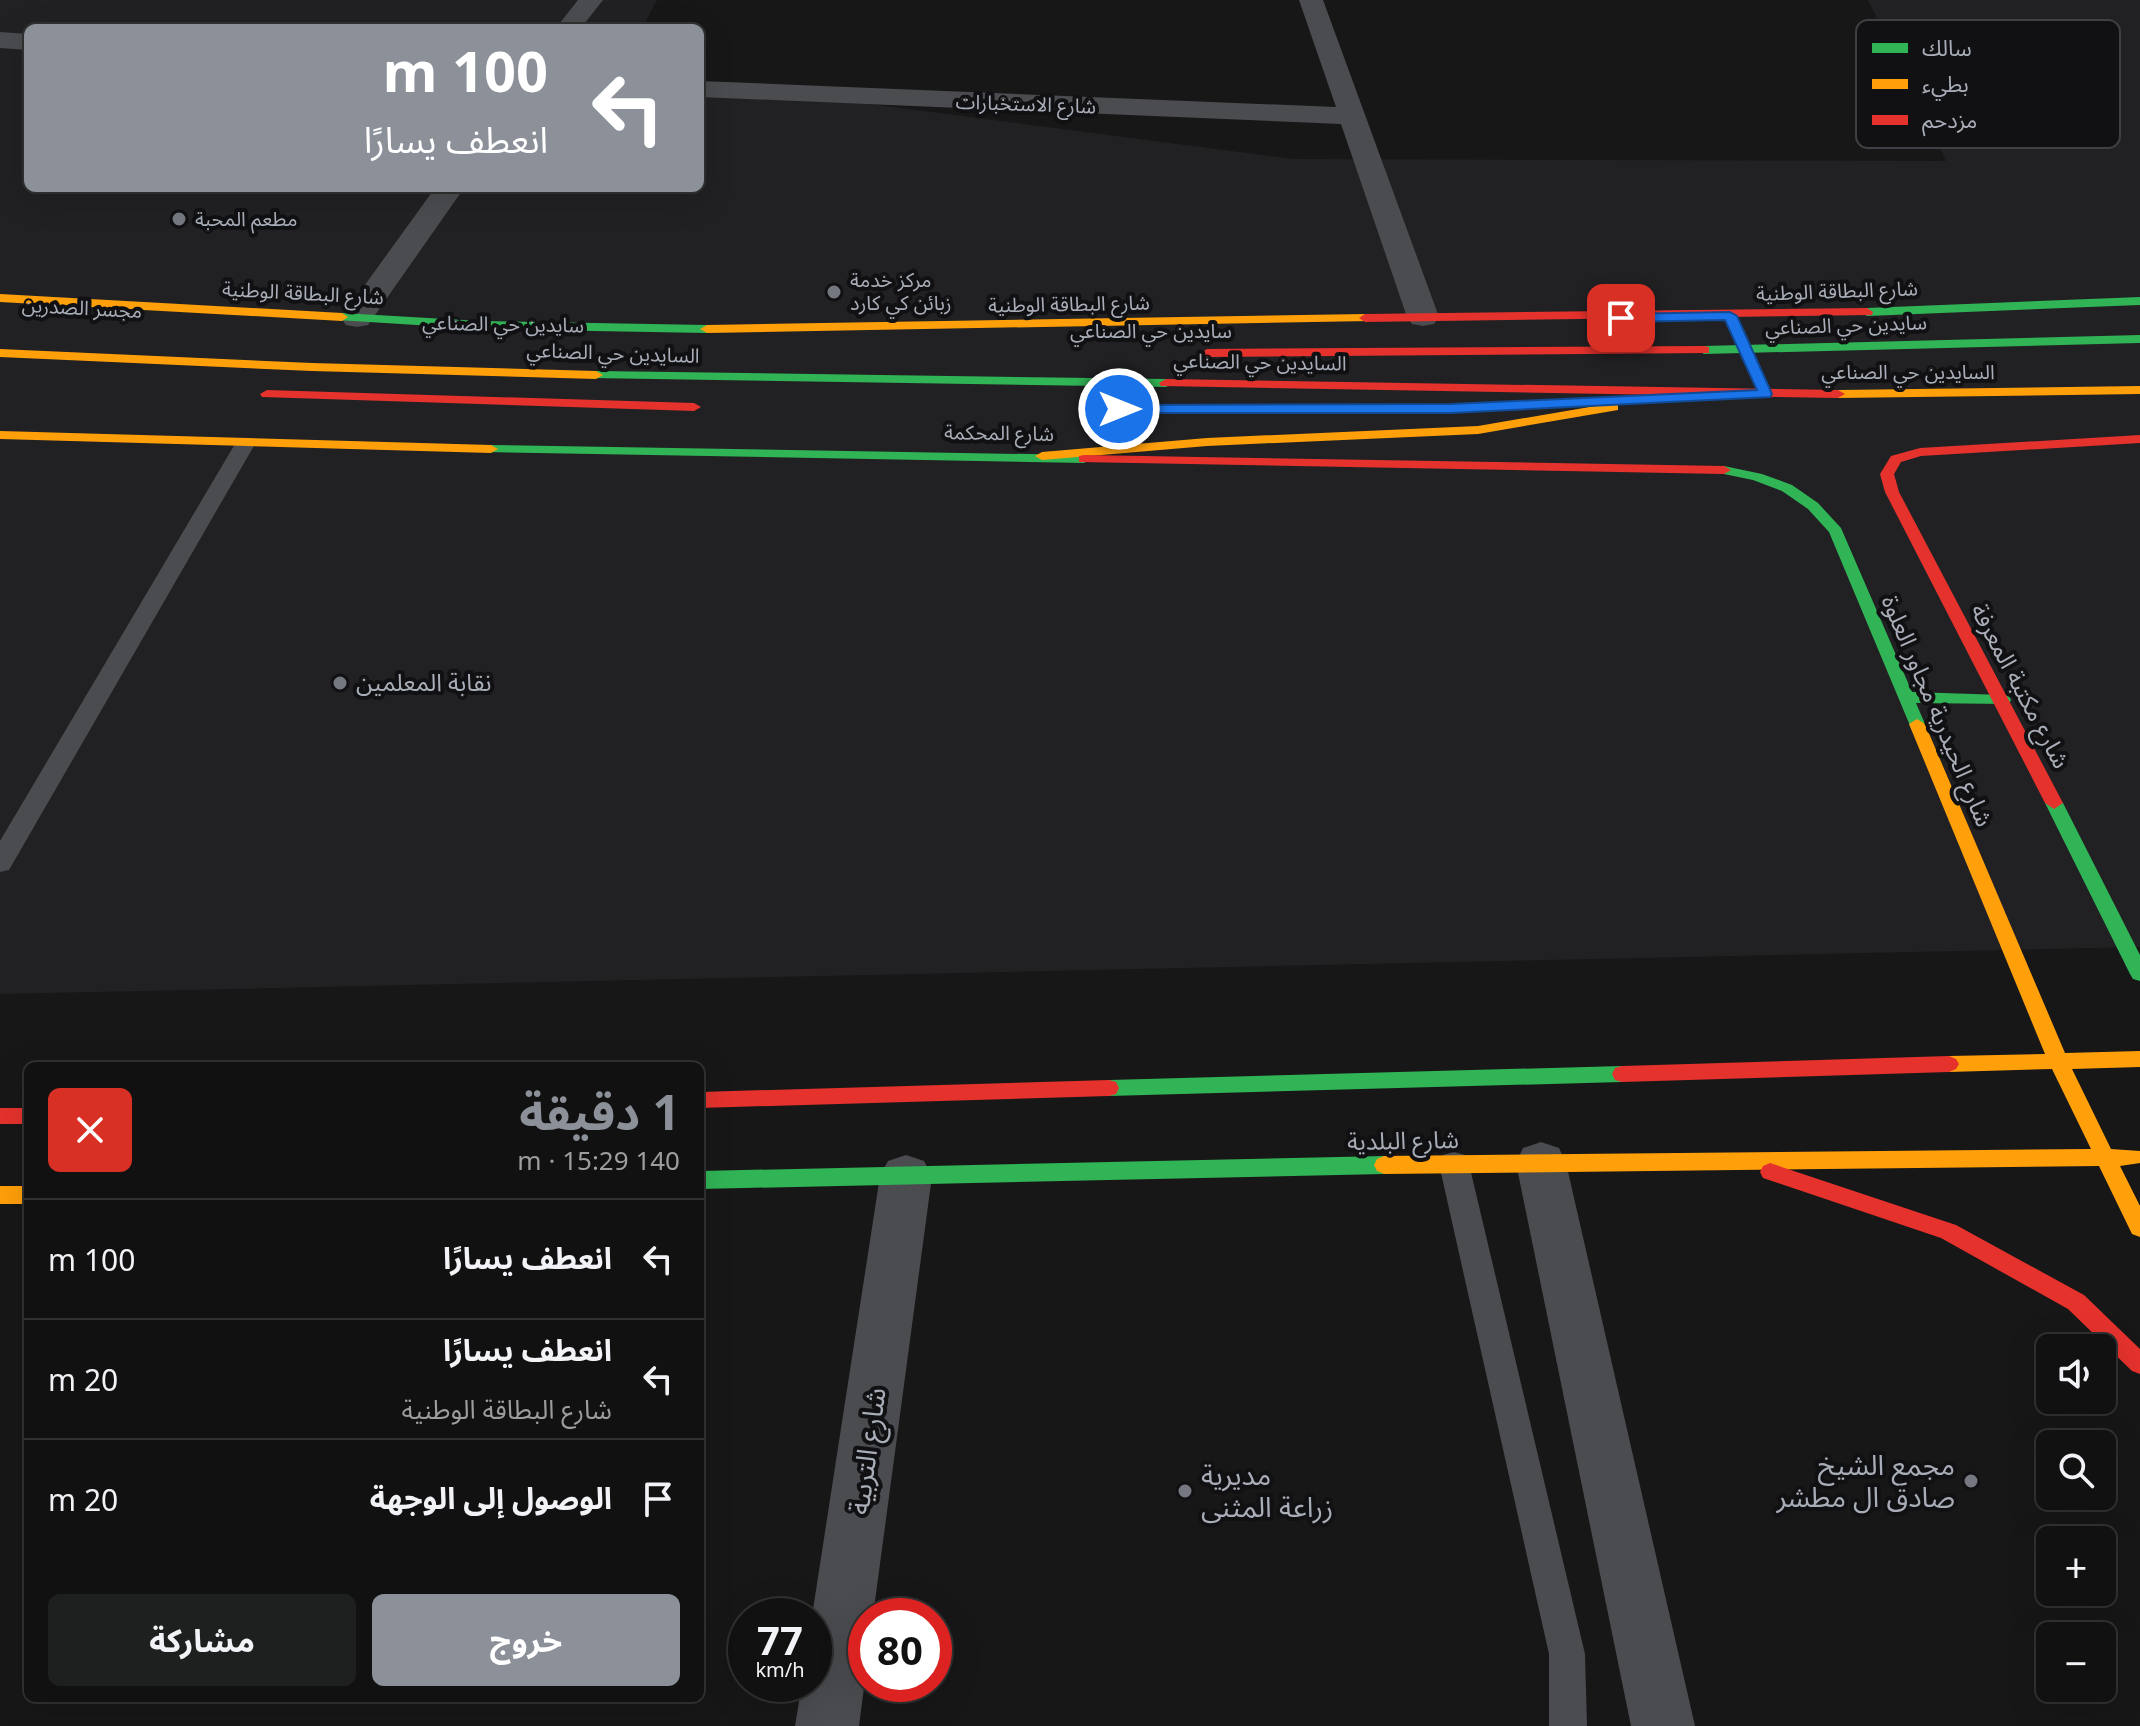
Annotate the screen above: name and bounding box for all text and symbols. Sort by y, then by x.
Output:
legend [1856,20,2120,148]
text: 100 m [383,32,548,108]
text: سالك [1922,32,1972,62]
icon: left [576,56,680,160]
text: بطيء [1922,68,1969,101]
street label: شارع الاستخبارات [955,88,1097,121]
text: مزدحم [1922,104,1977,137]
text: انعطف يسارًا [364,115,548,164]
place label: مطعم المحبة [195,205,297,234]
marker: مطعم المحبة [170,210,188,228]
place label: مركز خدمة زبائن كي كارد [850,266,952,319]
street label: شارع البطاقة الوطنية [1756,274,1918,309]
street label: شارع البطاقة الوطنية [221,275,385,312]
marker: مركز خدمة زبائن كي كارد [825,283,843,301]
pin [1587,284,1655,352]
street label: شارع البطاقة الوطنية [988,289,1150,320]
street label: مجسر الصدرين [21,291,143,324]
icon: arrive [1599,296,1643,340]
street label: سايدين حي الصناعي [1765,308,1927,343]
street label: سايدين حي الصناعي [422,309,584,341]
street label: سايدين حي الصناعي [1070,317,1232,347]
street label: السايدين حي الصناعي [526,336,700,372]
street label: السايدين حي الصناعي [1173,346,1347,379]
street label: السايدين حي الصناعي [1821,358,1995,388]
position arrow [1077,367,1161,451]
street label: شارع المحكمة [944,418,1054,449]
street label: شارع الحيدرية مجاور العلوة [1873,590,2002,832]
street label: شارع مكتبة المعرفة [1962,597,2079,775]
place label: نقابة المعلمين [356,665,492,698]
marker: نقابة المعلمين [331,674,349,692]
text: 1 دقيقة [519,1079,680,1144]
button: close [48,1088,132,1172]
street label: شارع البلدية [1347,1122,1459,1159]
text: 140 m · 15:29 [517,1142,680,1178]
text: انعطف يسارًا [443,1237,612,1278]
icon: left [636,1237,680,1281]
text: 100 m [48,1239,135,1280]
text: انعطف يسارًا [443,1329,612,1370]
map controls [2036,1334,2116,1702]
button: sound [2036,1334,2116,1414]
icon: left [636,1357,680,1401]
text: 20 m [48,1359,118,1400]
street label: شارع التربية [838,1385,897,1517]
text: شارع البطاقة الوطنية [402,1391,612,1427]
button: search [2036,1430,2116,1510]
place label: مجمع الشيخ صادق ال مطشر [1775,1445,1955,1515]
place label: مديرية زراعة المثنى [1201,1455,1333,1525]
marker: مجمع الشيخ صادق ال مطشر [1962,1472,1980,1490]
text: الوصول إلى الوجهة [370,1477,612,1518]
icon: arrive [636,1477,680,1521]
text: 20 m [48,1479,118,1520]
marker: مديرية زراعة المثنى [1176,1482,1194,1500]
button: + [2036,1526,2116,1606]
button: مشاركة [48,1594,356,1686]
button: خروج [372,1594,680,1686]
speed limit sign: 80 [848,1598,952,1702]
text: 77 [757,1612,803,1667]
button: − [2036,1622,2116,1702]
text: km/h [755,1656,805,1683]

